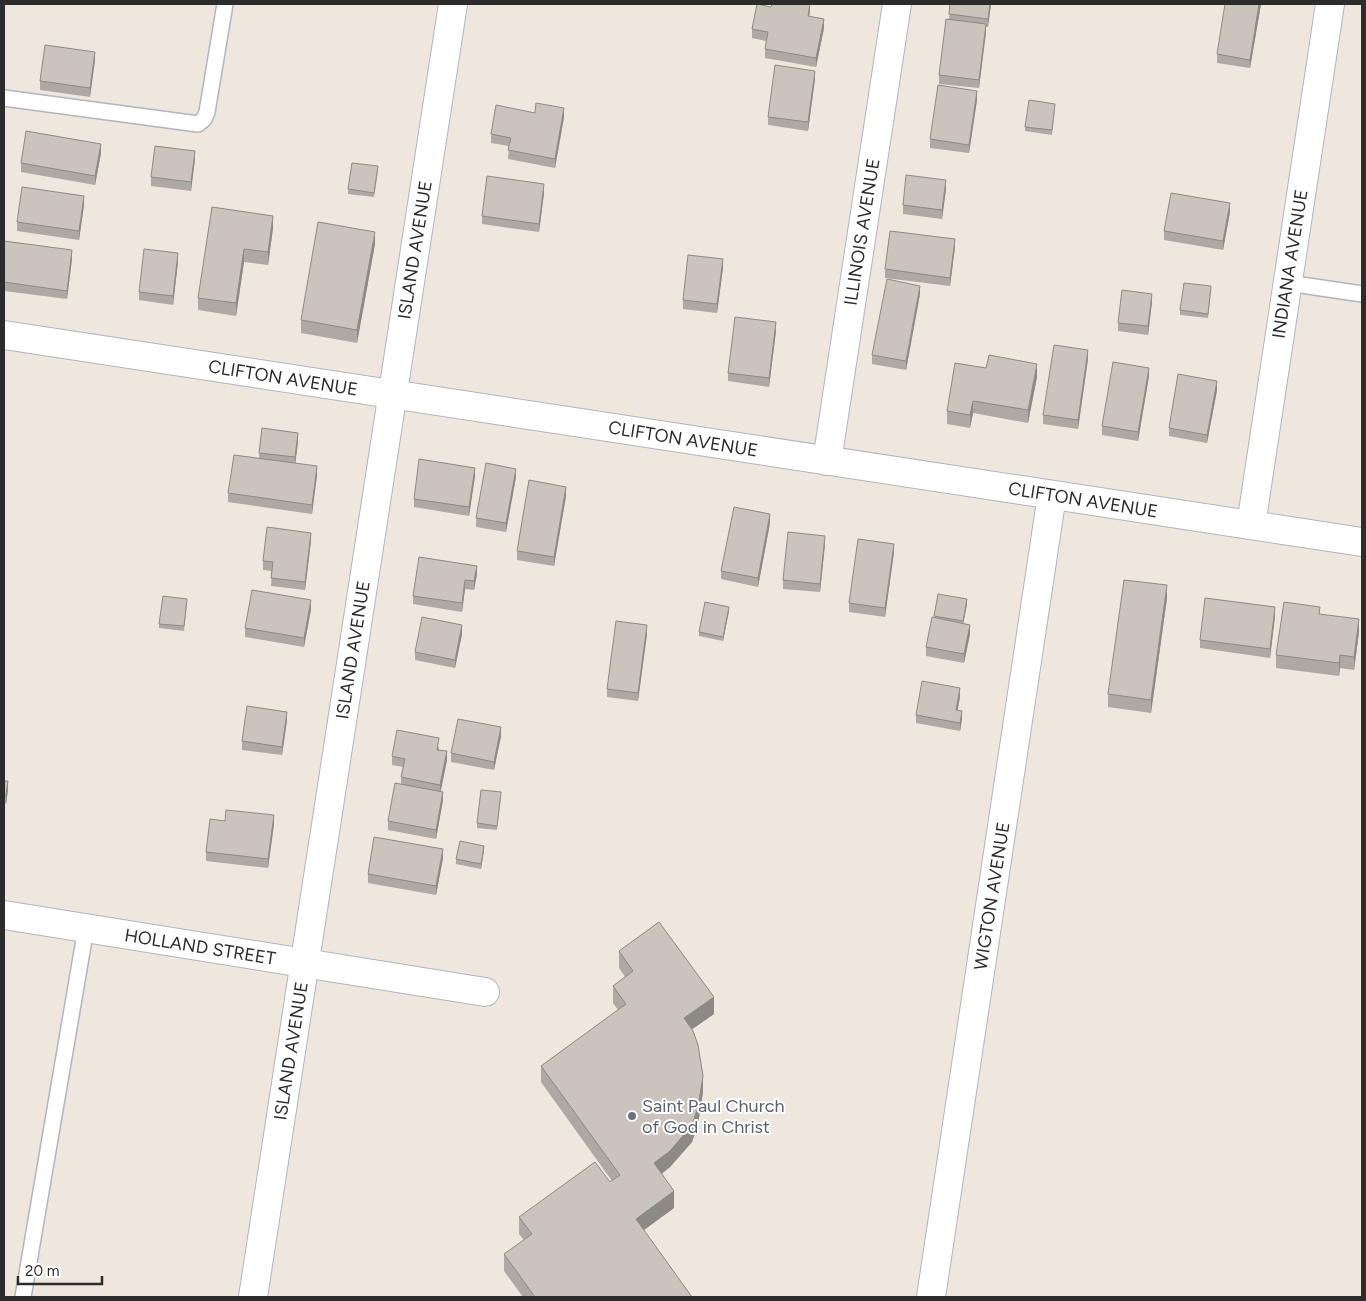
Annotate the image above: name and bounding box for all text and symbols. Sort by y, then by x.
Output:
street label: ILLINOIS AVENUE [840,157,884,307]
street label: ISLAND AVENUE [393,179,437,321]
street label: INDIANA AVENUE [1267,188,1313,340]
street label: CLIFTON AVENUE [207,355,359,401]
street label: CLIFTON AVENUE [607,416,759,462]
street label: CLIFTON AVENUE [1007,477,1159,523]
street label: ISLAND AVENUE [331,579,375,721]
street label: WIGTON AVENUE [969,820,1015,972]
street label: HOLLAND STREET [123,924,277,970]
street label: ISLAND AVENUE [269,980,313,1122]
place label: Saint Paul Church of God in Christ [642,1095,785,1138]
marker: Saint Paul Church of God in Christ [626,1110,638,1122]
scale bar [18,1254,101,1286]
text: 20 m [25,1262,59,1280]

